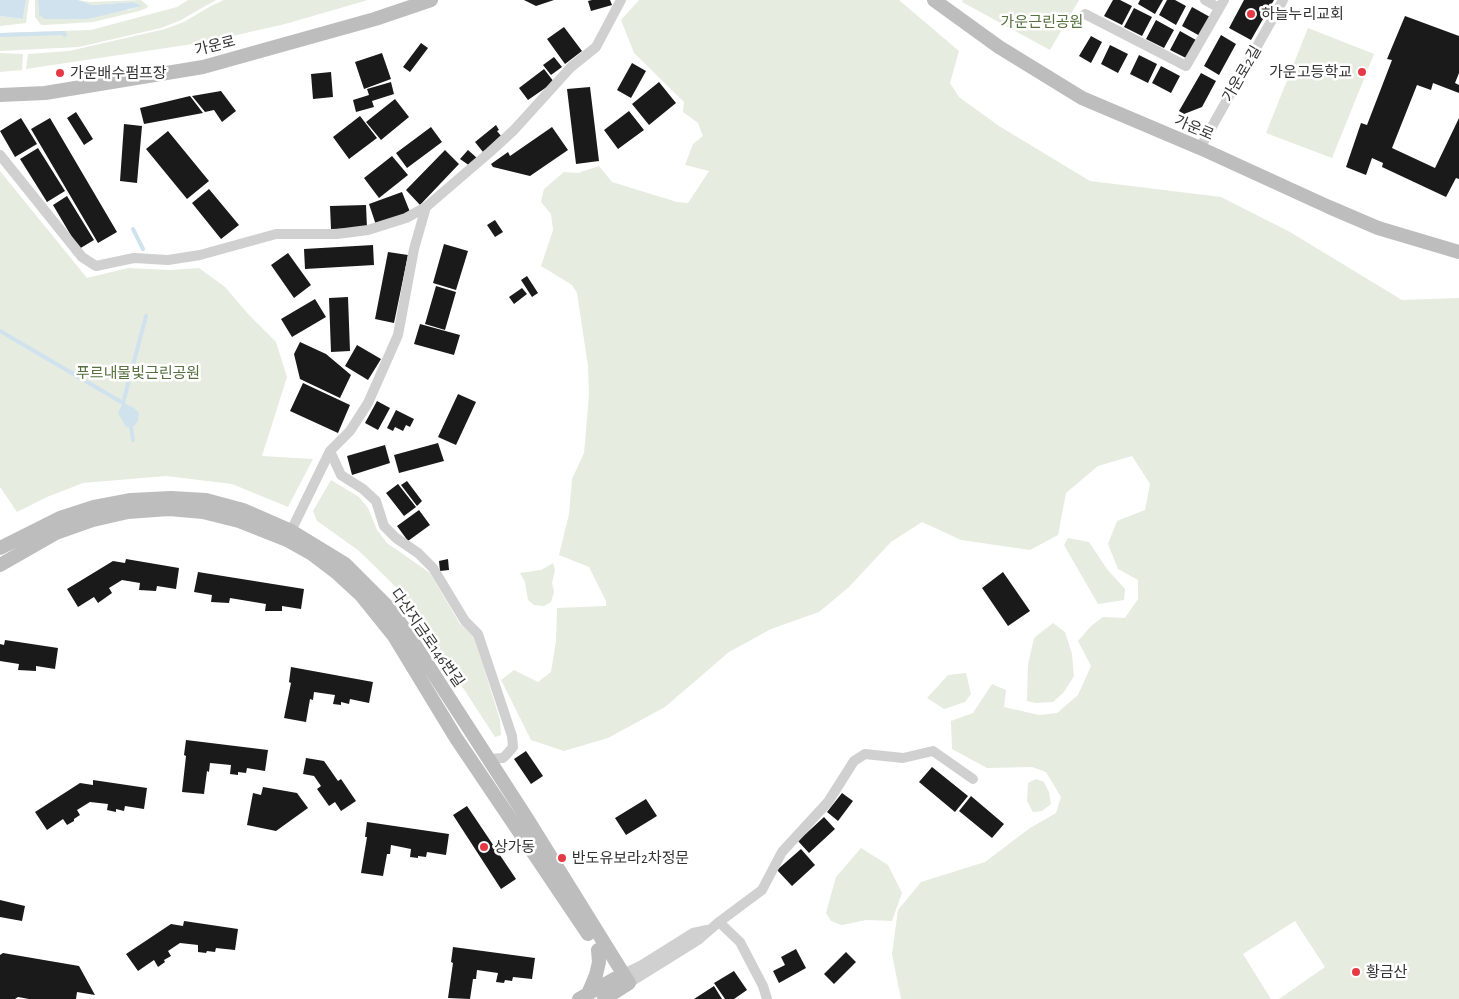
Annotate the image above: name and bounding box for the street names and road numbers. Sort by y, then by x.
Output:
street label: 가운로 [193,32,237,60]
street label: 가운로2길 [1219,43,1265,105]
street label: 가운로 [1171,112,1217,144]
street label: 다산지금로146번길 [386,585,468,691]

